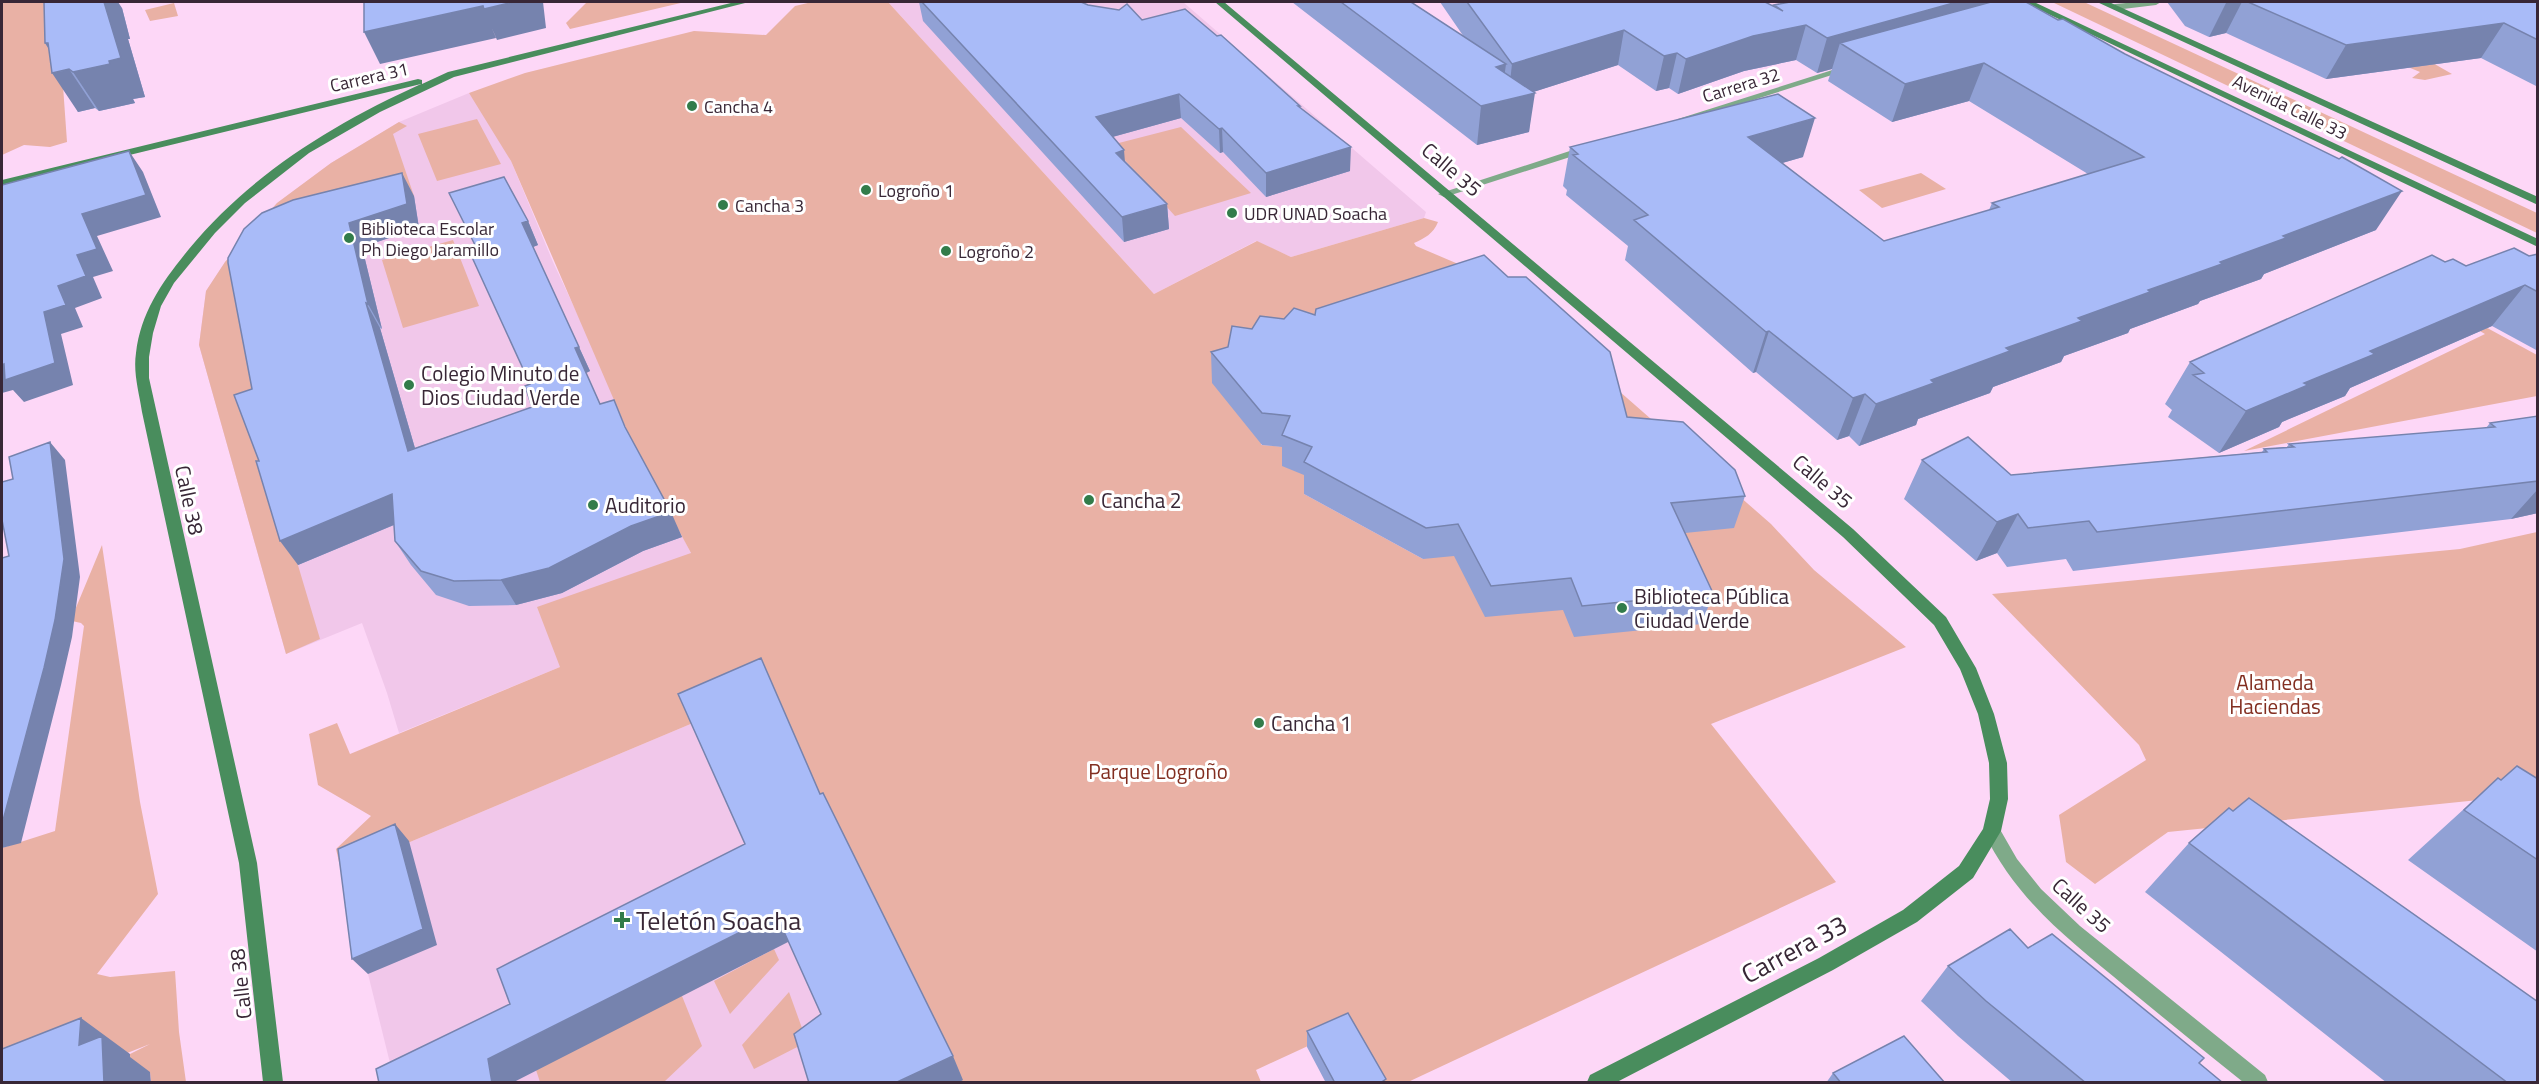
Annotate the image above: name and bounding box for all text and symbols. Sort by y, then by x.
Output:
street label: Carrera 31 [327,55,411,99]
street label: Carrera 32 [1699,60,1783,110]
street label: Avenida Calle 33 [2228,68,2352,146]
place label: Cancha 4 [704,93,773,120]
marker: Cancha 4 [685,99,699,113]
street label: Calle 35 [1415,134,1489,204]
place label: Logroño 1 [878,177,954,204]
marker: Logroño 1 [859,183,873,197]
place label: Cancha 3 [735,192,804,219]
marker: Cancha 3 [716,198,730,212]
place label: UDR UNAD Soacha [1244,200,1387,227]
marker: UDR UNAD Soacha [1225,206,1239,220]
place label: Biblioteca Escolar Ph Diego Jaramillo [361,215,499,263]
marker: Biblioteca Escolar Ph Diego Jaramillo [342,231,356,245]
place label: Logroño 2 [958,238,1034,265]
marker: Logroño 2 [939,244,953,258]
place label: Colegio Minuto de Dios Ciudad Verde [421,357,580,413]
marker: Colegio Minuto de Dios Ciudad Verde [402,378,416,392]
street label: Calle 35 [1786,446,1860,516]
street label: Calle 38 [167,462,213,538]
place label: Cancha 2 [1101,484,1182,516]
place label: Auditorio [605,489,686,521]
marker: Cancha 2 [1082,493,1096,507]
marker: Auditorio [586,498,600,512]
place label: Biblioteca Pública Ciudad Verde [1634,580,1790,636]
marker: Biblioteca Pública Ciudad Verde [1615,601,1629,615]
park label: Alameda Haciendas [2229,666,2321,722]
place label: Cancha 1 [1271,707,1352,739]
marker: Cancha 1 [1252,716,1266,730]
park label: Parque Logroño [1088,755,1228,787]
street label: Calle 35 [2045,870,2119,940]
place label: Teletón Soacha [636,901,801,940]
street label: Carrera 33 [1734,905,1854,993]
marker: Teletón Soacha [613,911,631,929]
street label: Calle 38 [220,947,260,1021]

